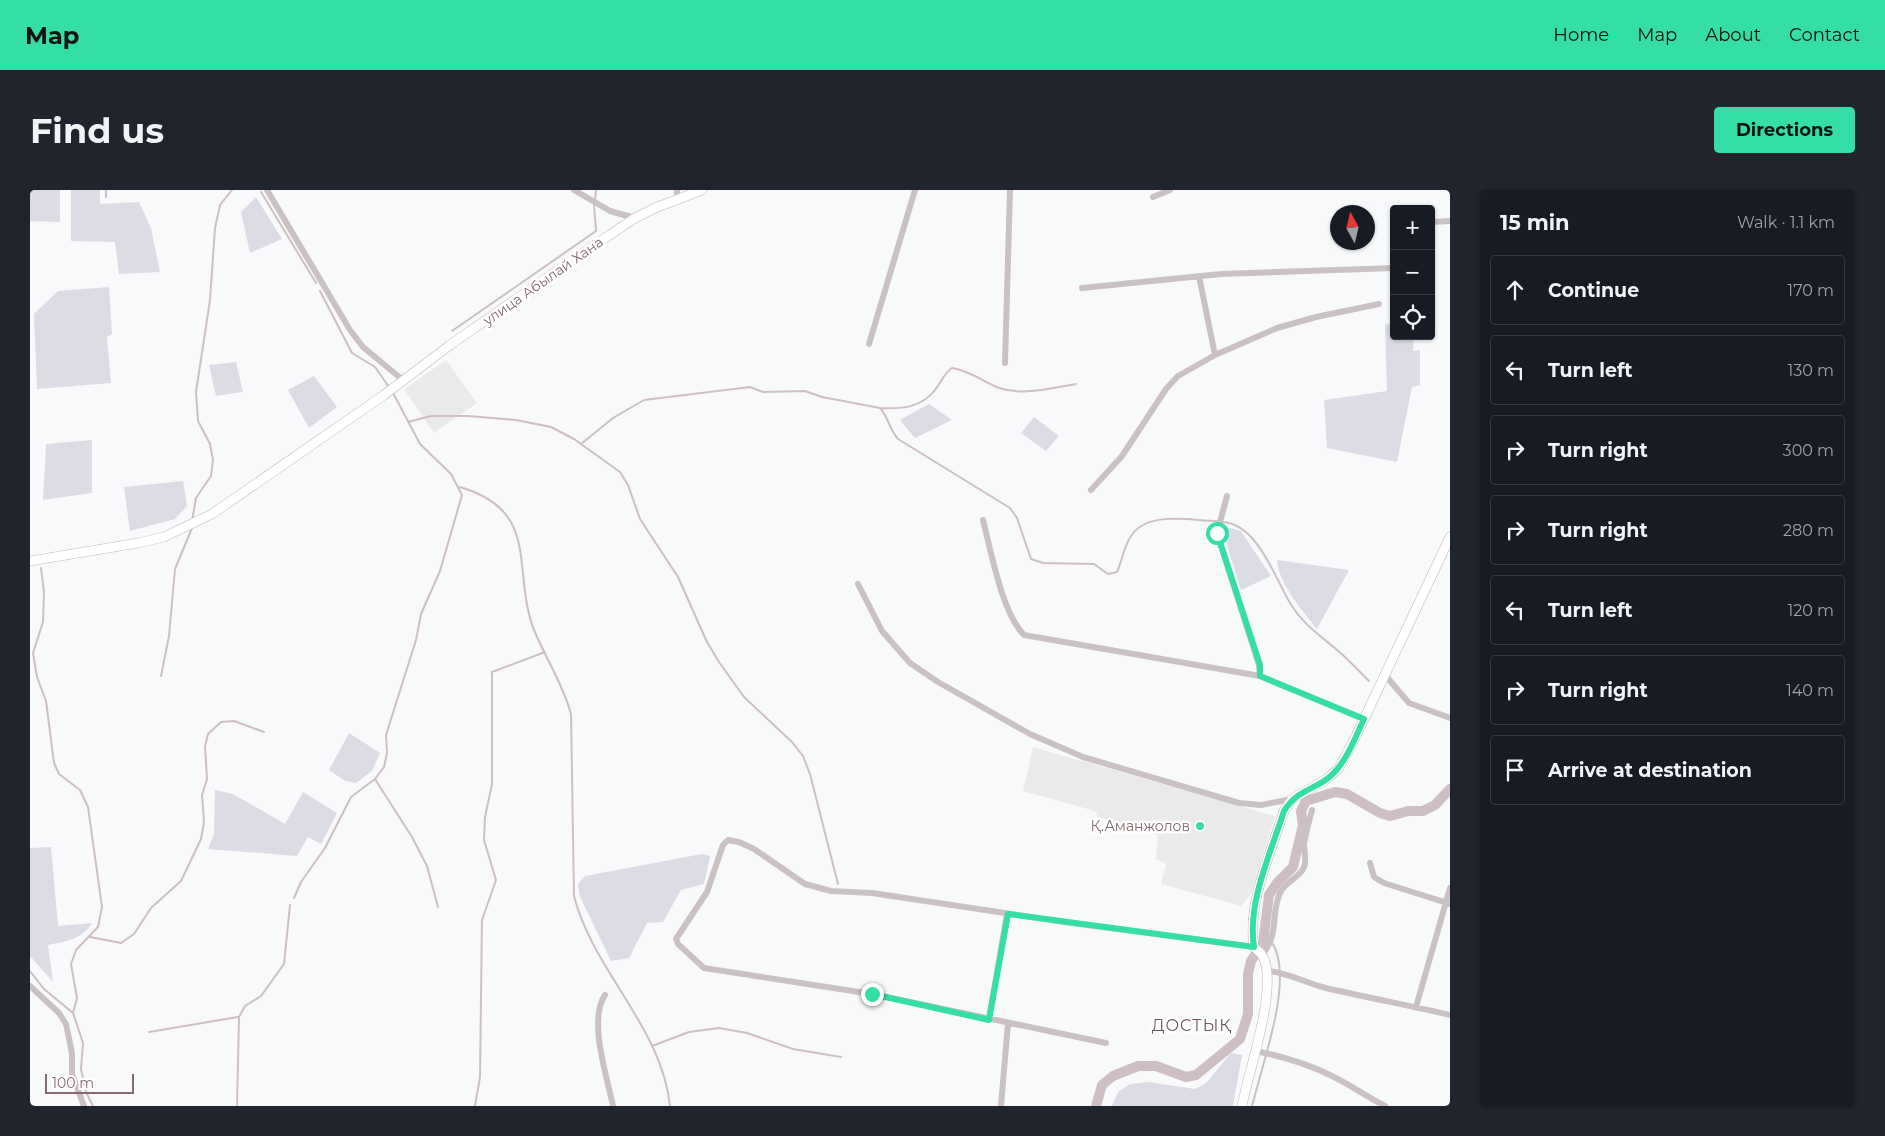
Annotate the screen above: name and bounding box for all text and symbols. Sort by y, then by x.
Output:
text: Map [25,21,79,50]
text: Home [1553,24,1609,46]
text: Map [1637,24,1677,46]
text: About [1705,24,1761,46]
text: Contact [1789,24,1860,46]
button: Directions [1714,107,1855,153]
text: Find us [30,109,164,152]
north arrow [1330,205,1375,250]
map controls [1390,205,1435,340]
button: + [1390,205,1435,250]
text: 15 min [1500,210,1570,235]
text: Walk · 1.1 km [1737,213,1835,232]
street label: улица Абылай Хана [479,233,607,330]
button: − [1390,250,1435,295]
icon: ahead [1501,276,1529,304]
text: Continue [1548,279,1639,302]
text: 170 m [1787,281,1834,300]
button: locate [1390,295,1435,340]
icon: left [1501,356,1529,384]
text: Turn left [1548,359,1633,382]
text: 130 m [1787,361,1834,380]
icon: right [1501,436,1529,464]
text: Turn right [1548,439,1648,462]
text: 300 m [1783,441,1834,460]
icon: right [1501,516,1529,544]
text: Turn right [1548,519,1648,542]
text: 280 m [1783,521,1834,540]
route start [1206,522,1229,545]
icon: left [1501,596,1529,624]
text: Turn left [1548,599,1633,622]
text: 120 m [1787,601,1834,620]
icon: right [1501,676,1529,704]
text: Turn right [1548,679,1648,702]
text: 140 m [1786,681,1834,700]
icon: arrive [1501,756,1529,784]
text: Arrive at destination [1548,759,1752,782]
place label: Қ.Аманжолов [1091,817,1190,835]
marker: Қ.Аманжолов [1194,820,1206,832]
route end [861,983,884,1006]
district label: ДОСТЫҚ [1152,1016,1232,1035]
scale bar [45,1071,134,1094]
text: 100 m [52,1074,94,1092]

